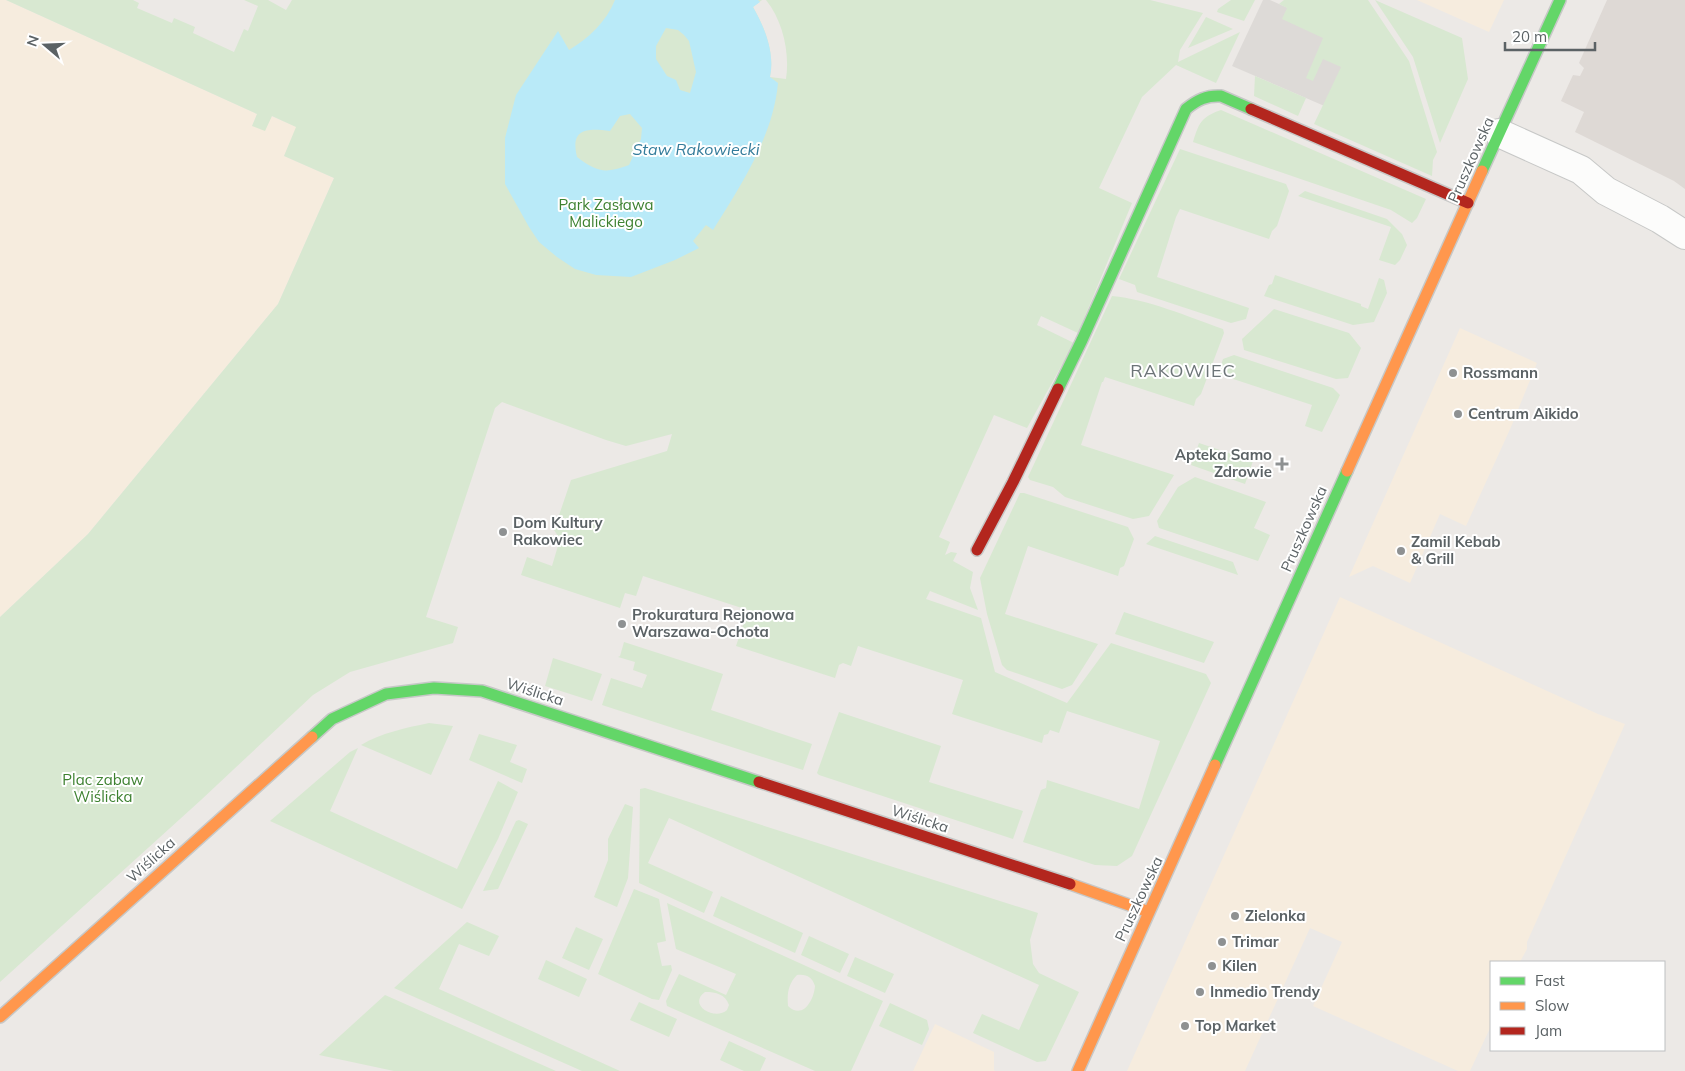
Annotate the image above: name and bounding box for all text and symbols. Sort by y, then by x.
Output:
north arrow [20,20,70,70]
scale bar [1505,20,1595,52]
text: 20 m [1512,27,1547,46]
text: N [22,33,43,49]
street label: Pruszkowska [1443,114,1498,206]
water label: Staw Rakowiecki [632,139,760,159]
park label: Park Zasława Malickiego [558,195,654,231]
district label: RAKOWIEC [1130,359,1236,382]
place label: Rossmann [1463,363,1538,382]
marker: Rossmann [1447,367,1459,379]
place label: Centrum Aikido [1468,404,1579,423]
marker: Centrum Aikido [1452,408,1464,420]
place label: Apteka Samo Zdrowie [1175,445,1272,481]
marker: Apteka Samo Zdrowie [1276,458,1288,470]
street label: Pruszkowska [1276,483,1331,575]
place label: Dom Kultury Rakowiec [513,513,604,549]
marker: Dom Kultury Rakowiec [497,526,509,538]
place label: Zamil Kebab & Grill [1411,532,1501,568]
marker: Zamil Kebab & Grill [1395,545,1407,557]
place label: Prokuratura Rejonowa Warszawa-Ochota [632,605,794,641]
marker: Prokuratura Rejonowa Warszawa-Ochota [616,618,628,630]
street label: Wiślicka [504,673,566,710]
park label: Plac zabaw Wiślicka [62,770,144,806]
street label: Wiślicka [889,800,951,837]
street label: Wiślicka [122,833,179,886]
street label: Pruszkowska [1111,853,1167,944]
place label: Zielonka [1245,906,1306,925]
marker: Zielonka [1229,910,1241,922]
place label: Trimar [1232,932,1279,951]
marker: Trimar [1216,936,1228,948]
place label: Kilen [1222,956,1257,975]
marker: Kilen [1206,960,1218,972]
legend [1490,961,1665,1051]
text: Fast [1535,971,1565,990]
place label: Inmedio Trendy [1210,982,1321,1001]
marker: Inmedio Trendy [1194,986,1206,998]
text: Slow [1535,996,1569,1015]
place label: Top Market [1195,1016,1276,1035]
marker: Top Market [1179,1020,1191,1032]
text: Jam [1535,1021,1562,1040]

